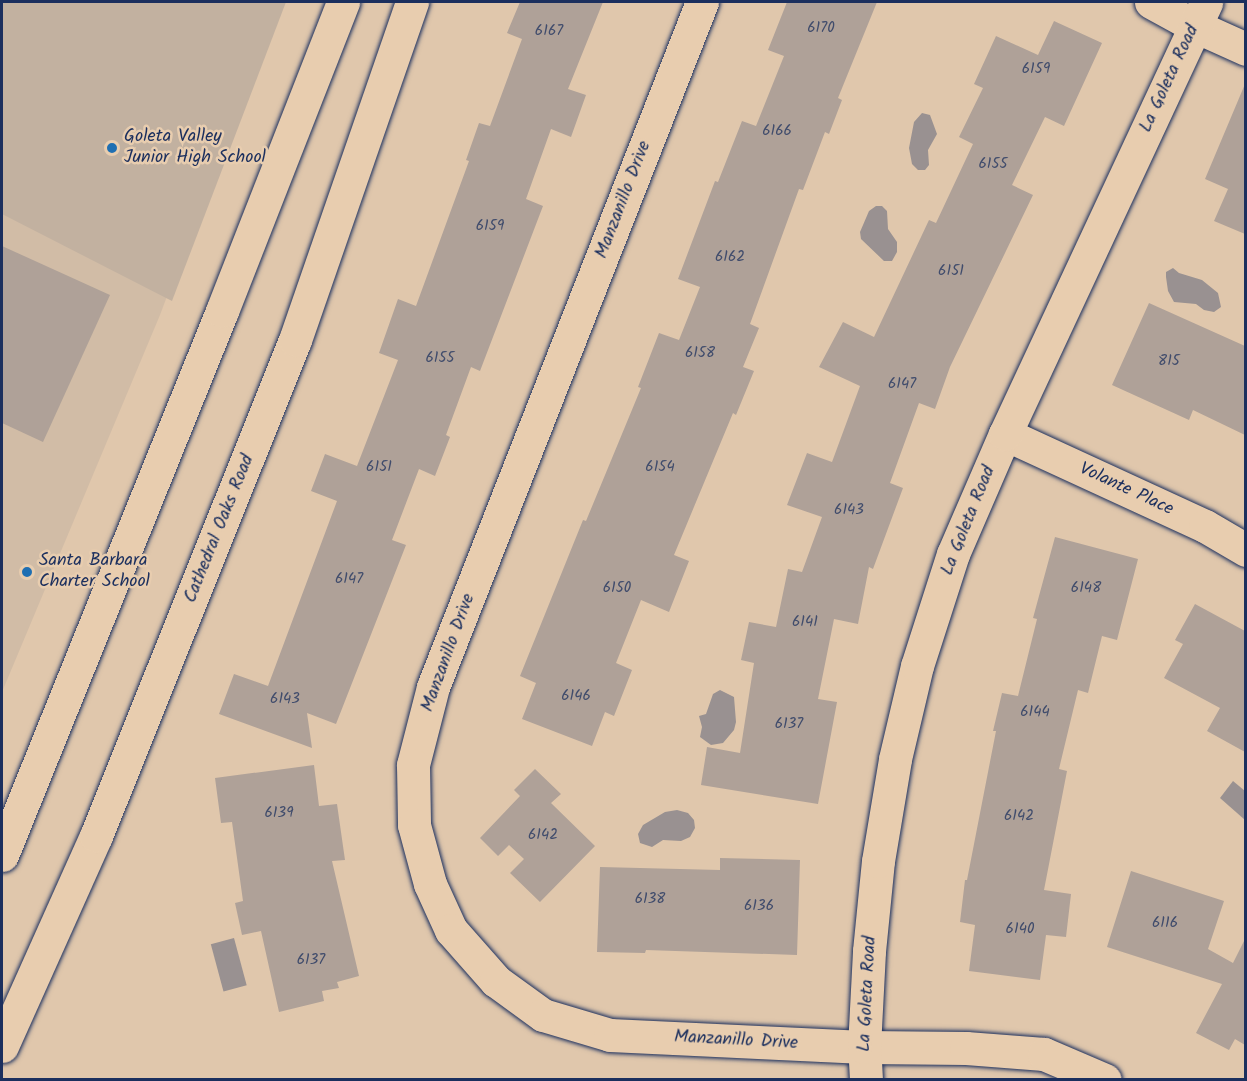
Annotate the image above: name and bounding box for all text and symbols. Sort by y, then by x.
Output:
house number: 6170 [807,20,835,38]
street label: La Goleta Road [1136,22,1204,136]
house number: 6167 [535,23,563,41]
house number: 6159 [1022,61,1050,79]
house number: 6166 [762,123,792,141]
place label: Goleta Valley Junior High School [124,127,266,170]
street label: Manzanillo Drive [592,138,656,262]
marker: Goleta Valley Junior High School [105,141,119,155]
house number: 6155 [978,156,1008,174]
house number: 6159 [476,218,504,236]
house number: 6162 [715,249,745,267]
house number: 6151 [938,263,964,281]
house number: 6158 [685,345,715,363]
house number: 6155 [425,350,455,368]
house number: 815 [1158,353,1180,371]
house number: 6147 [888,376,916,394]
street label: Cathedral Oaks Road [180,452,260,606]
house number: 6151 [366,459,392,477]
house number: 6154 [645,459,675,477]
street label: Volante Place [1076,459,1176,521]
street label: La Goleta Road [937,463,1001,579]
house number: 6143 [834,502,864,520]
place label: Santa Barbara Charter School [39,551,150,594]
marker: Santa Barbara Charter School [20,565,34,579]
house number: 6147 [335,571,363,589]
house number: 6150 [603,580,631,598]
house number: 6148 [1071,580,1101,598]
street label: Manzanillo Drive [418,591,480,715]
house number: 6141 [792,614,818,632]
house number: 6146 [561,688,591,706]
house number: 6143 [270,691,300,709]
house number: 6144 [1020,704,1050,722]
house number: 6137 [775,716,803,734]
house number: 6139 [265,805,293,823]
house number: 6142 [1004,808,1034,826]
house number: 6142 [528,827,558,845]
house number: 6138 [635,891,665,909]
house number: 6136 [744,898,774,916]
house number: 6116 [1152,915,1178,933]
house number: 6140 [1006,921,1034,939]
street label: La Goleta Road [854,936,882,1052]
house number: 6137 [297,952,325,970]
street label: Manzanillo Drive [673,1027,799,1055]

